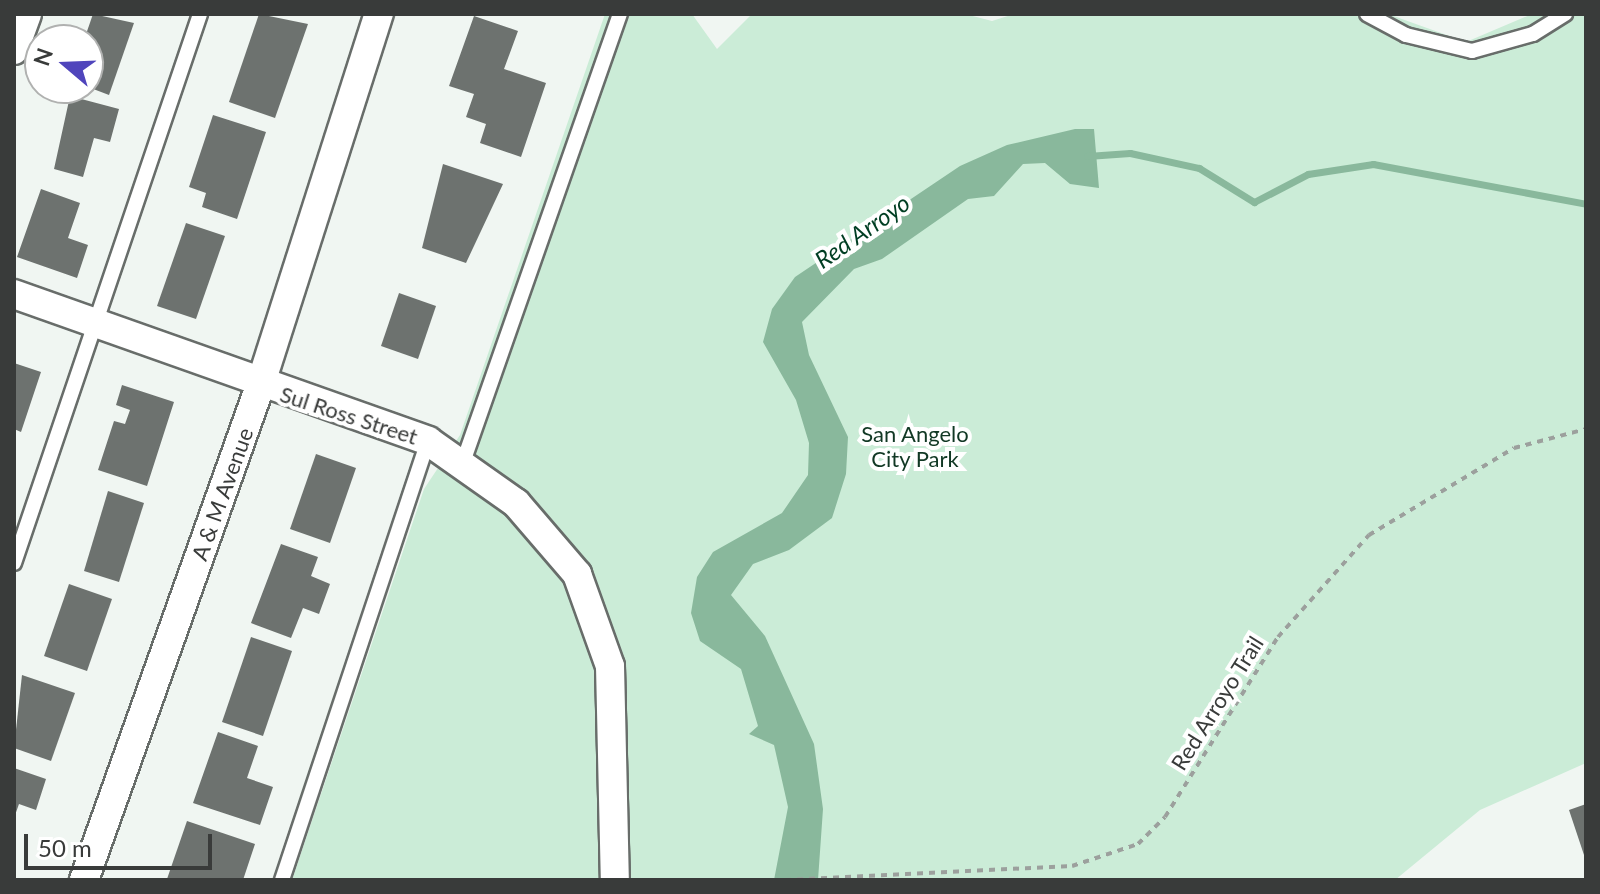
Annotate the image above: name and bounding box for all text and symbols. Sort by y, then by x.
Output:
north arrow [24,24,104,104]
text: N [27,44,58,69]
water label: Red Arroyo [809,188,915,274]
street label: Sul Ross Street [277,380,421,450]
park label: San Angelo City Park [861,420,969,472]
street label: A & M Avenue [186,423,258,565]
street label: Red Arroyo Trail [1165,631,1269,775]
scale bar [28,818,216,868]
text: 50 m [38,833,92,862]

